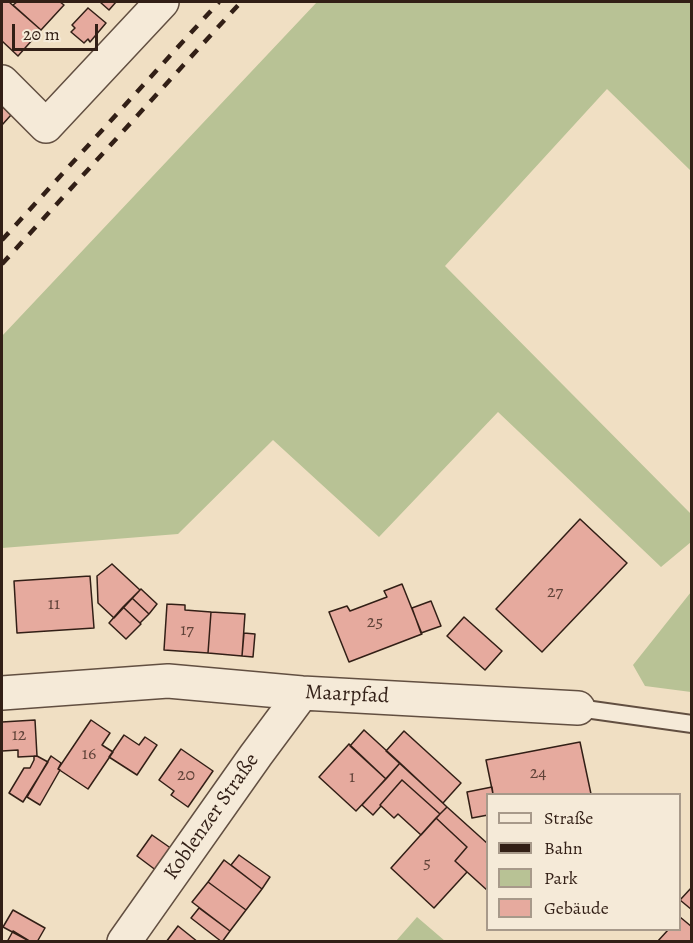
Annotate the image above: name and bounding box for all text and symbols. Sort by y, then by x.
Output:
scale bar [15,12,100,50]
text: 20 m [23,22,60,46]
house number: 27 [547,582,563,604]
house number: 11 [48,594,60,616]
house number: 25 [367,612,383,634]
house number: 17 [180,620,194,642]
street label: Maarpfad [304,680,390,710]
house number: 12 [12,725,26,747]
house number: 16 [82,744,96,766]
street label: Koblenzer Straße [159,749,265,885]
house number: 24 [530,763,546,785]
house number: 20 [177,765,195,787]
house number: 1 [349,767,355,789]
legend [486,793,681,931]
text: Straße [544,806,593,830]
text: Bahn [544,836,583,860]
house number: 5 [423,853,431,875]
text: Park [544,866,578,890]
text: Gebäude [544,896,609,920]

